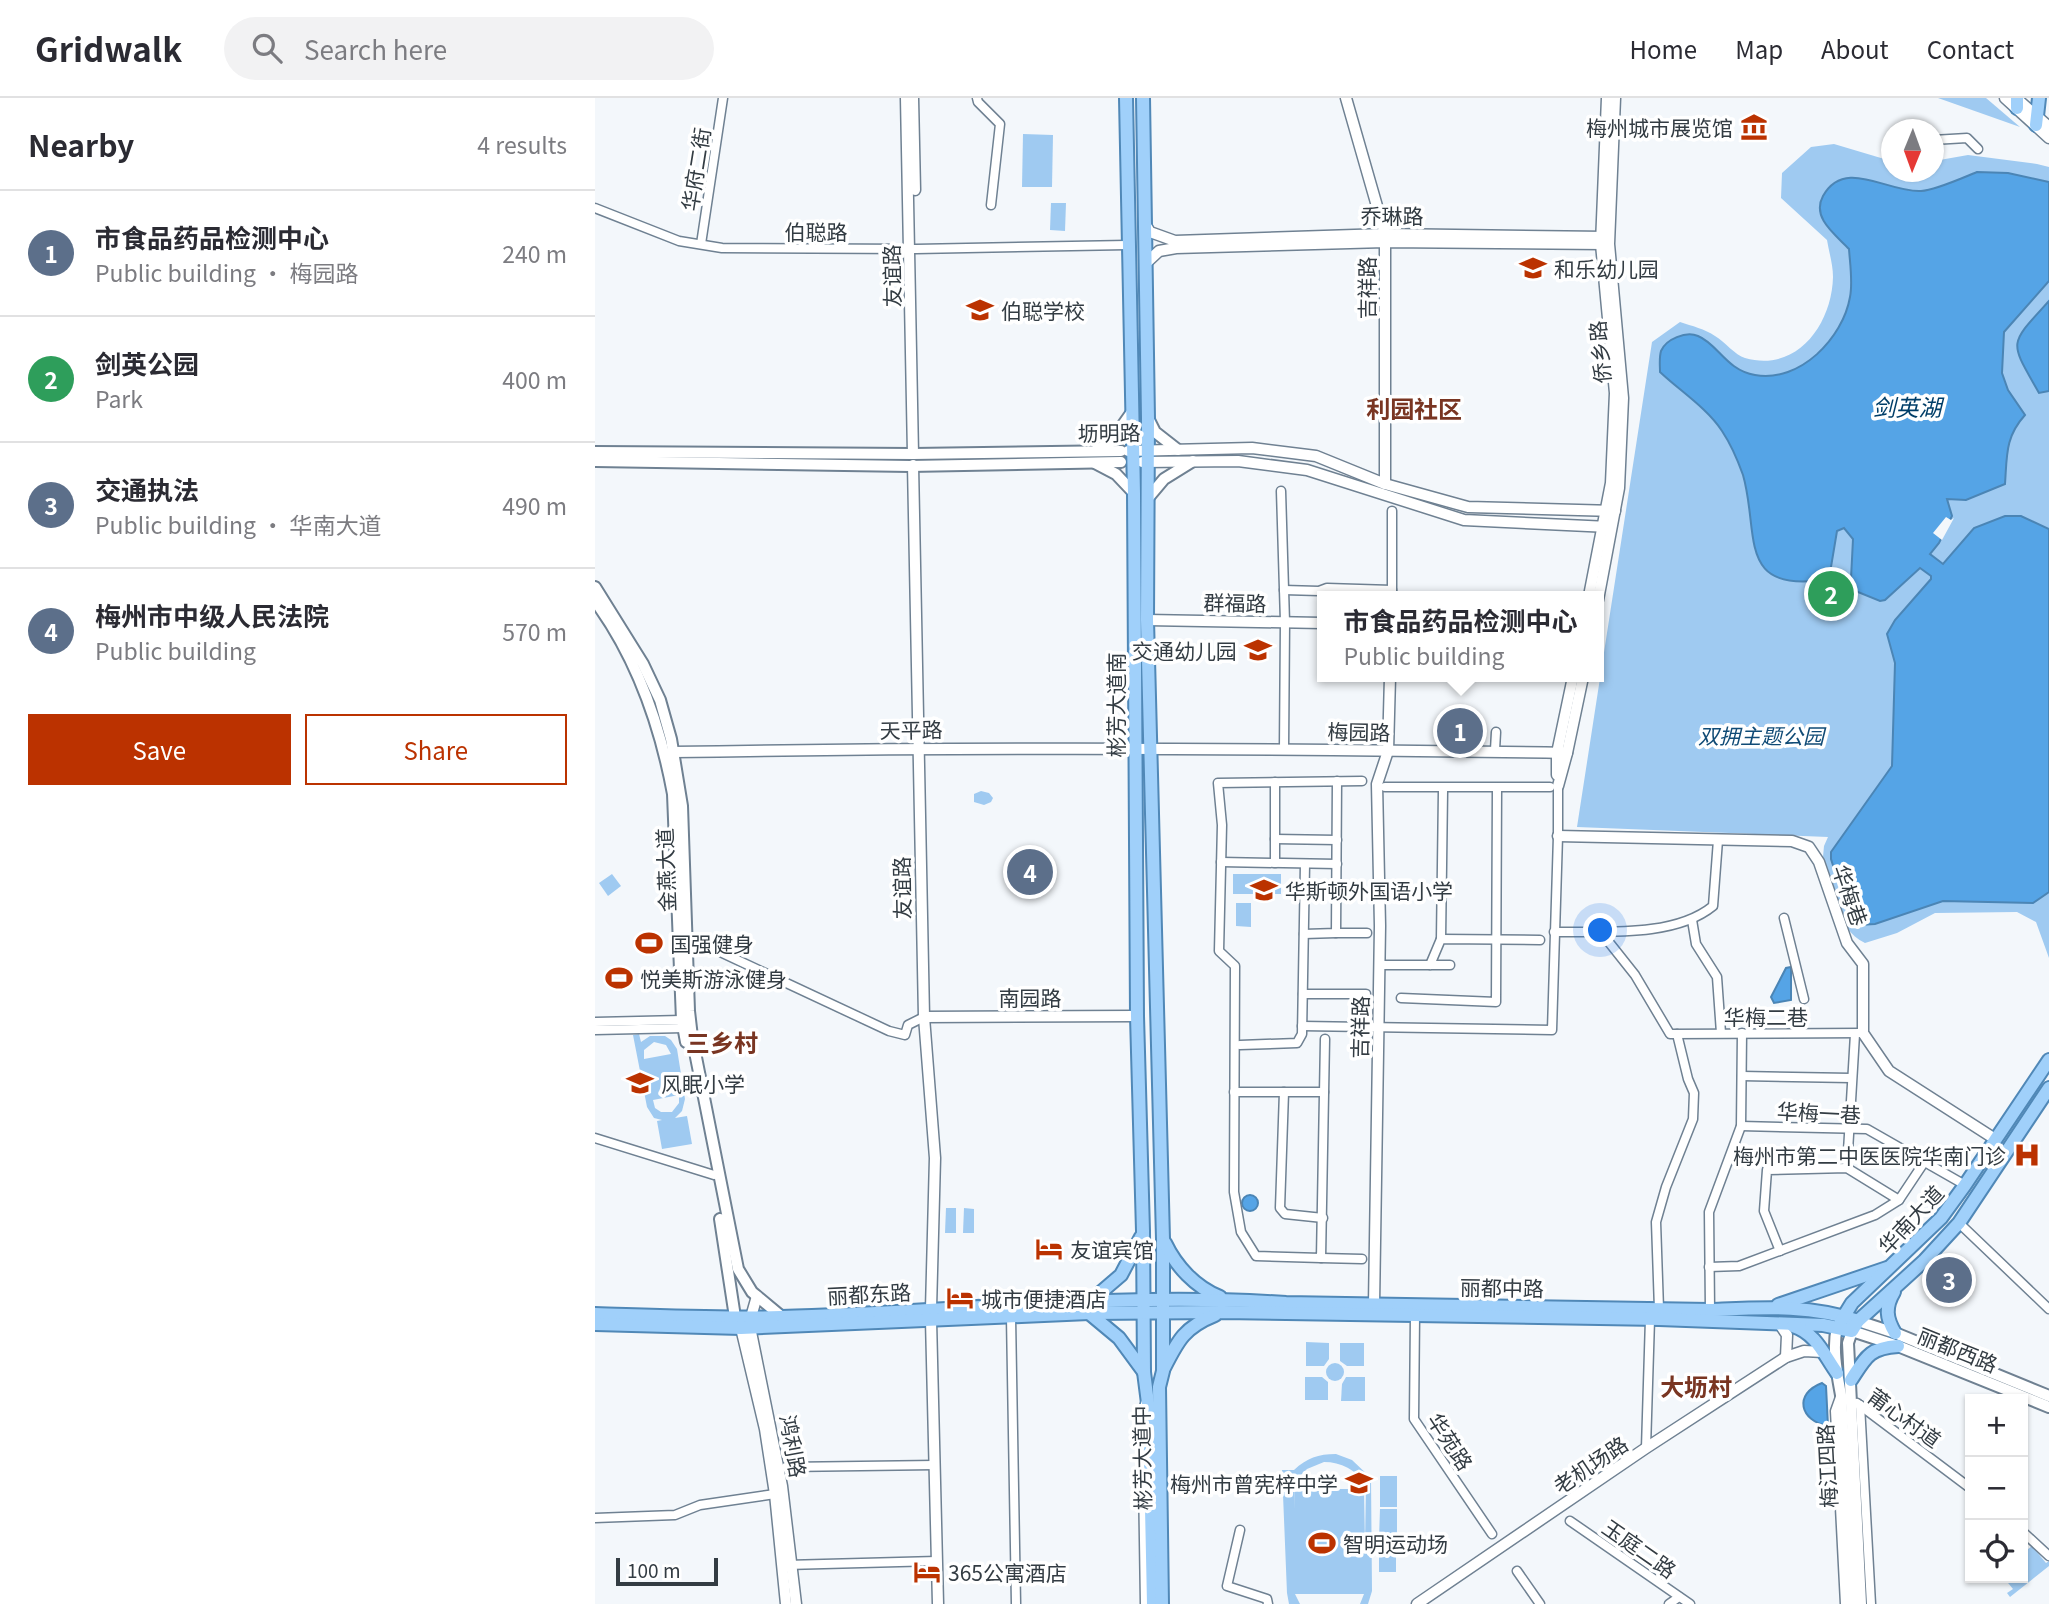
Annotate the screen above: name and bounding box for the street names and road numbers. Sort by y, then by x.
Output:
street label: 华府二街 [674,125,716,213]
street label: 乔琳路 [1361,200,1424,230]
street label: 伯聪路 [785,216,848,246]
street label: 友谊路 [875,244,907,308]
street label: 吉祥路 [1351,257,1381,320]
street label: 侨乡路 [1581,319,1617,385]
street label: 坜明路 [1077,416,1141,448]
street label: 群福路 [1203,586,1267,618]
street label: 彬芳大道南 [1100,653,1130,758]
street label: 天平路 [879,713,943,745]
street label: 梅园路 [1327,715,1391,747]
street label: 金燕大道 [649,828,681,912]
street label: 友谊路 [885,856,917,920]
street label: 华梅巷 [1827,860,1875,930]
street label: 南园路 [999,982,1062,1012]
street label: 吉祥路 [1343,995,1375,1059]
street label: 华梅二巷 [1724,1001,1808,1031]
street label: 华梅一巷 [1776,1095,1862,1129]
street label: 华南大道 [1870,1178,1950,1260]
street label: 丽都中路 [1460,1271,1544,1303]
street label: 丽都东路 [826,1276,912,1310]
street label: 丽都西路 [1913,1319,2003,1379]
street label: 莆心村道 [1862,1380,1948,1454]
street label: 彬芳大道中 [1125,1405,1157,1511]
street label: 华苑路 [1421,1406,1481,1476]
street label: 鸿利路 [774,1412,814,1480]
street label: 梅江四路 [1809,1423,1843,1509]
street label: 老机场路 [1547,1428,1633,1500]
street label: 玉庭二路 [1597,1512,1683,1584]

